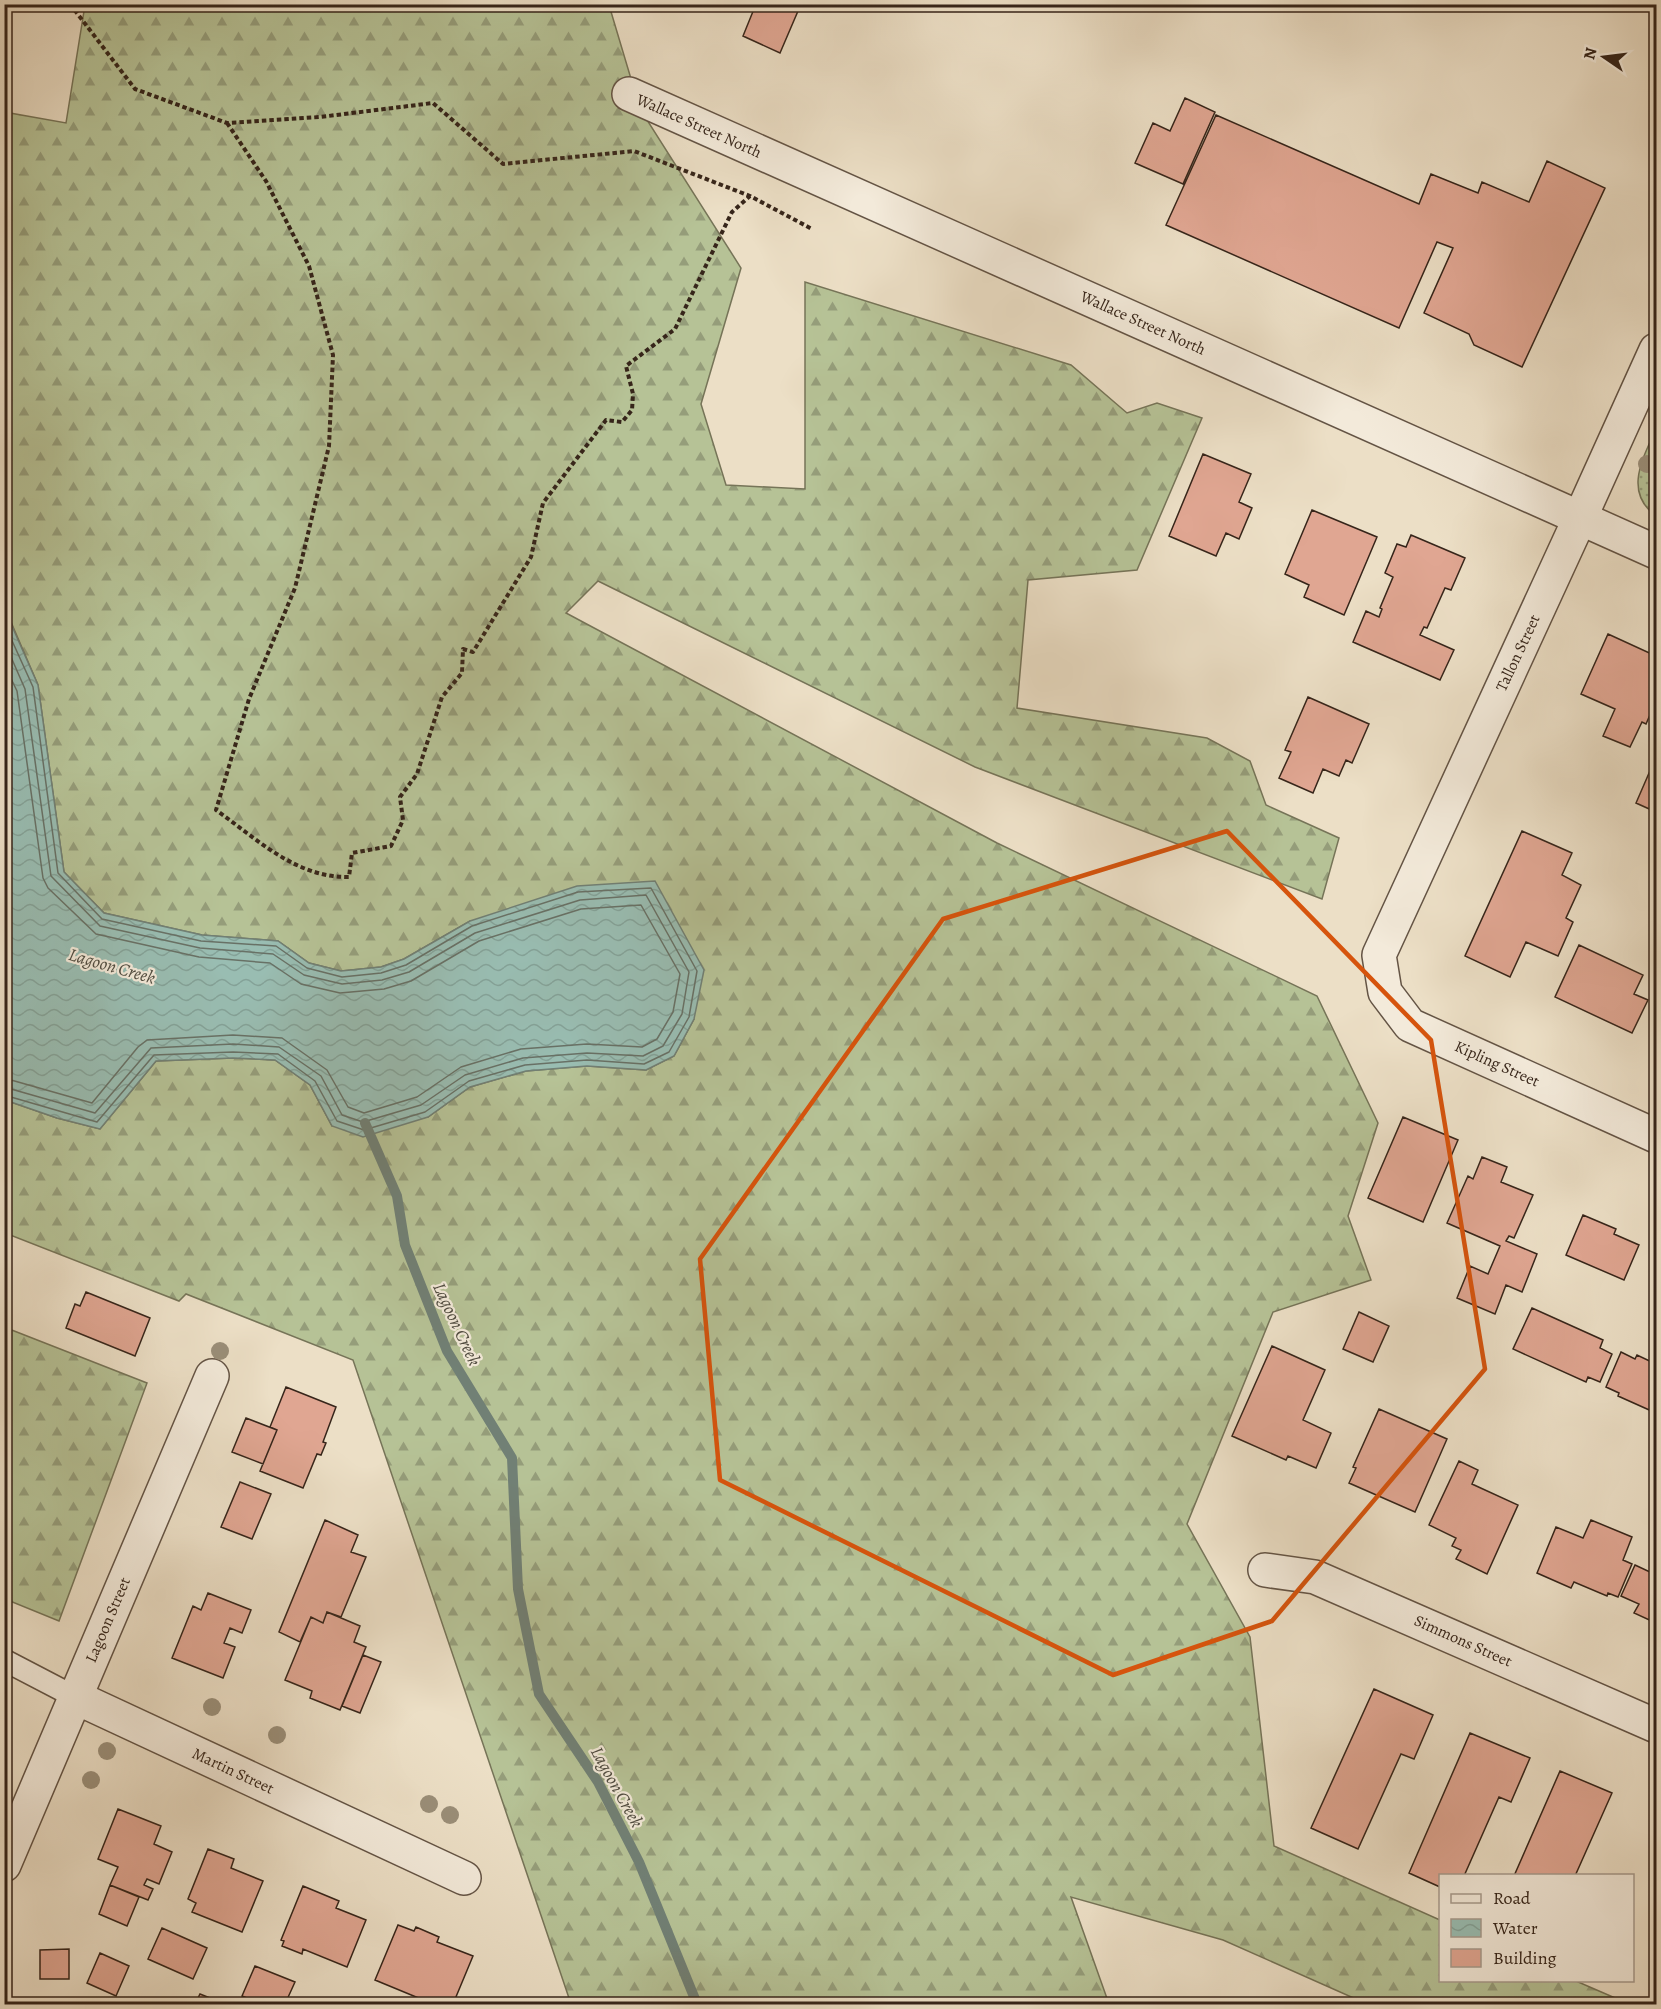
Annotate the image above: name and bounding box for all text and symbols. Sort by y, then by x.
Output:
north arrow [1574,27,1634,87]
text: N [1578,45,1603,62]
street label: Wallace Street North [632,88,765,164]
street label: Wallace Street North [1076,285,1209,361]
street label: Tallon Street [1491,611,1545,695]
water label: Lagoon Creek [66,942,158,990]
street label: Kipling Street [1451,1035,1543,1093]
water label: Lagoon Creek [427,1279,487,1369]
street label: Lagoon Street [80,1574,136,1666]
street label: Simmons Street [1411,1610,1515,1672]
street label: Martin Street [188,1742,278,1800]
water label: Lagoon Creek [585,1742,649,1832]
legend [1439,1874,1634,1982]
text: Road [1493,1886,1531,1910]
text: Water [1492,1916,1538,1940]
text: Building [1493,1946,1557,1970]

